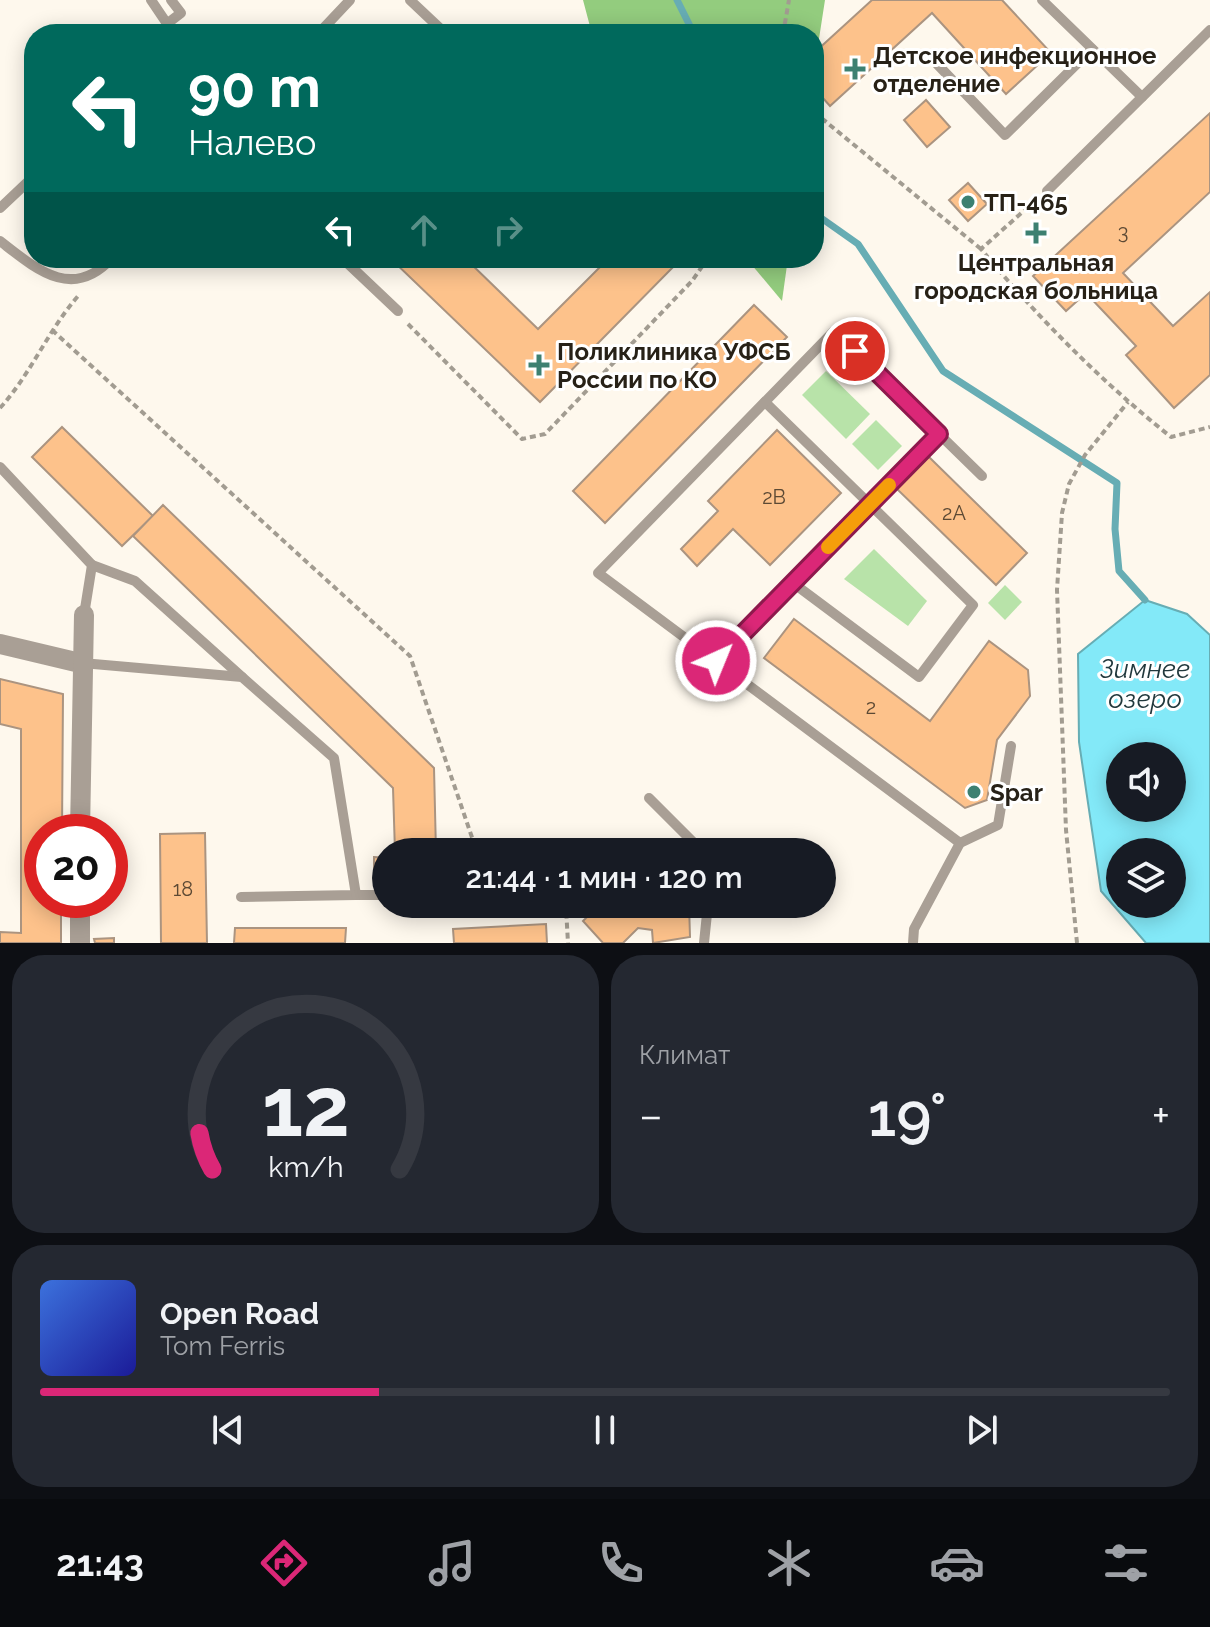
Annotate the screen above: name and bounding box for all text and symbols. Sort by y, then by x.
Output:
place label: Детское инфекционное отделение [873,41,1156,98]
text: 90 m [188,54,321,120]
icon: left [56,56,160,160]
marker: Детское инфекционное отделение [844,58,866,80]
text: Налево [188,121,316,163]
place label: ТП-465 [984,188,1068,217]
marker: ТП-465 [959,193,977,211]
icon: left [318,208,362,252]
icon: ahead [402,208,446,252]
icon: right [486,208,530,252]
house number: 3 [1118,220,1128,244]
marker: Центральная городская больница [1025,222,1047,244]
place label: Центральная городская больница [914,248,1158,305]
pin [821,317,889,385]
icon: arrive [833,329,877,373]
place label: Поликлиника УФСБ России по КО [557,337,791,394]
marker: Поликлиника УФСБ России по КО [528,354,550,376]
house number: 2В [762,485,786,509]
house number: 2А [942,501,966,525]
position arrow [674,619,758,703]
water label: Зимнее озеро [1100,654,1190,714]
house number: 2 [866,695,876,719]
map controls [1106,742,1186,918]
button: sound [1106,742,1186,822]
place label: Spar [990,778,1043,807]
marker: Spar [965,783,983,801]
speed limit sign: 20 [24,814,128,918]
button: layers [1106,838,1186,918]
text: 21:44 · 1 мин · 120 m [466,860,742,895]
house number: 18 [173,877,193,901]
text: Климат [639,1040,730,1070]
text: 12 [261,1058,350,1155]
text: 19° [868,1080,946,1150]
text: − [639,1090,663,1141]
text: + [1152,1090,1170,1141]
text: km/h [268,1150,343,1184]
text: Open Road [160,1296,319,1331]
text: Tom Ferris [160,1331,285,1361]
icon: previous [206,1408,250,1452]
icon: pause [583,1408,627,1452]
icon: next [960,1408,1004,1452]
icon: directions [256,1535,312,1591]
icon: music [424,1535,480,1591]
icon: phone [593,1535,649,1591]
icon: climate [761,1535,817,1591]
icon: car [929,1535,985,1591]
icon: filters [1098,1535,1154,1591]
text: 21:43 [56,1542,144,1584]

